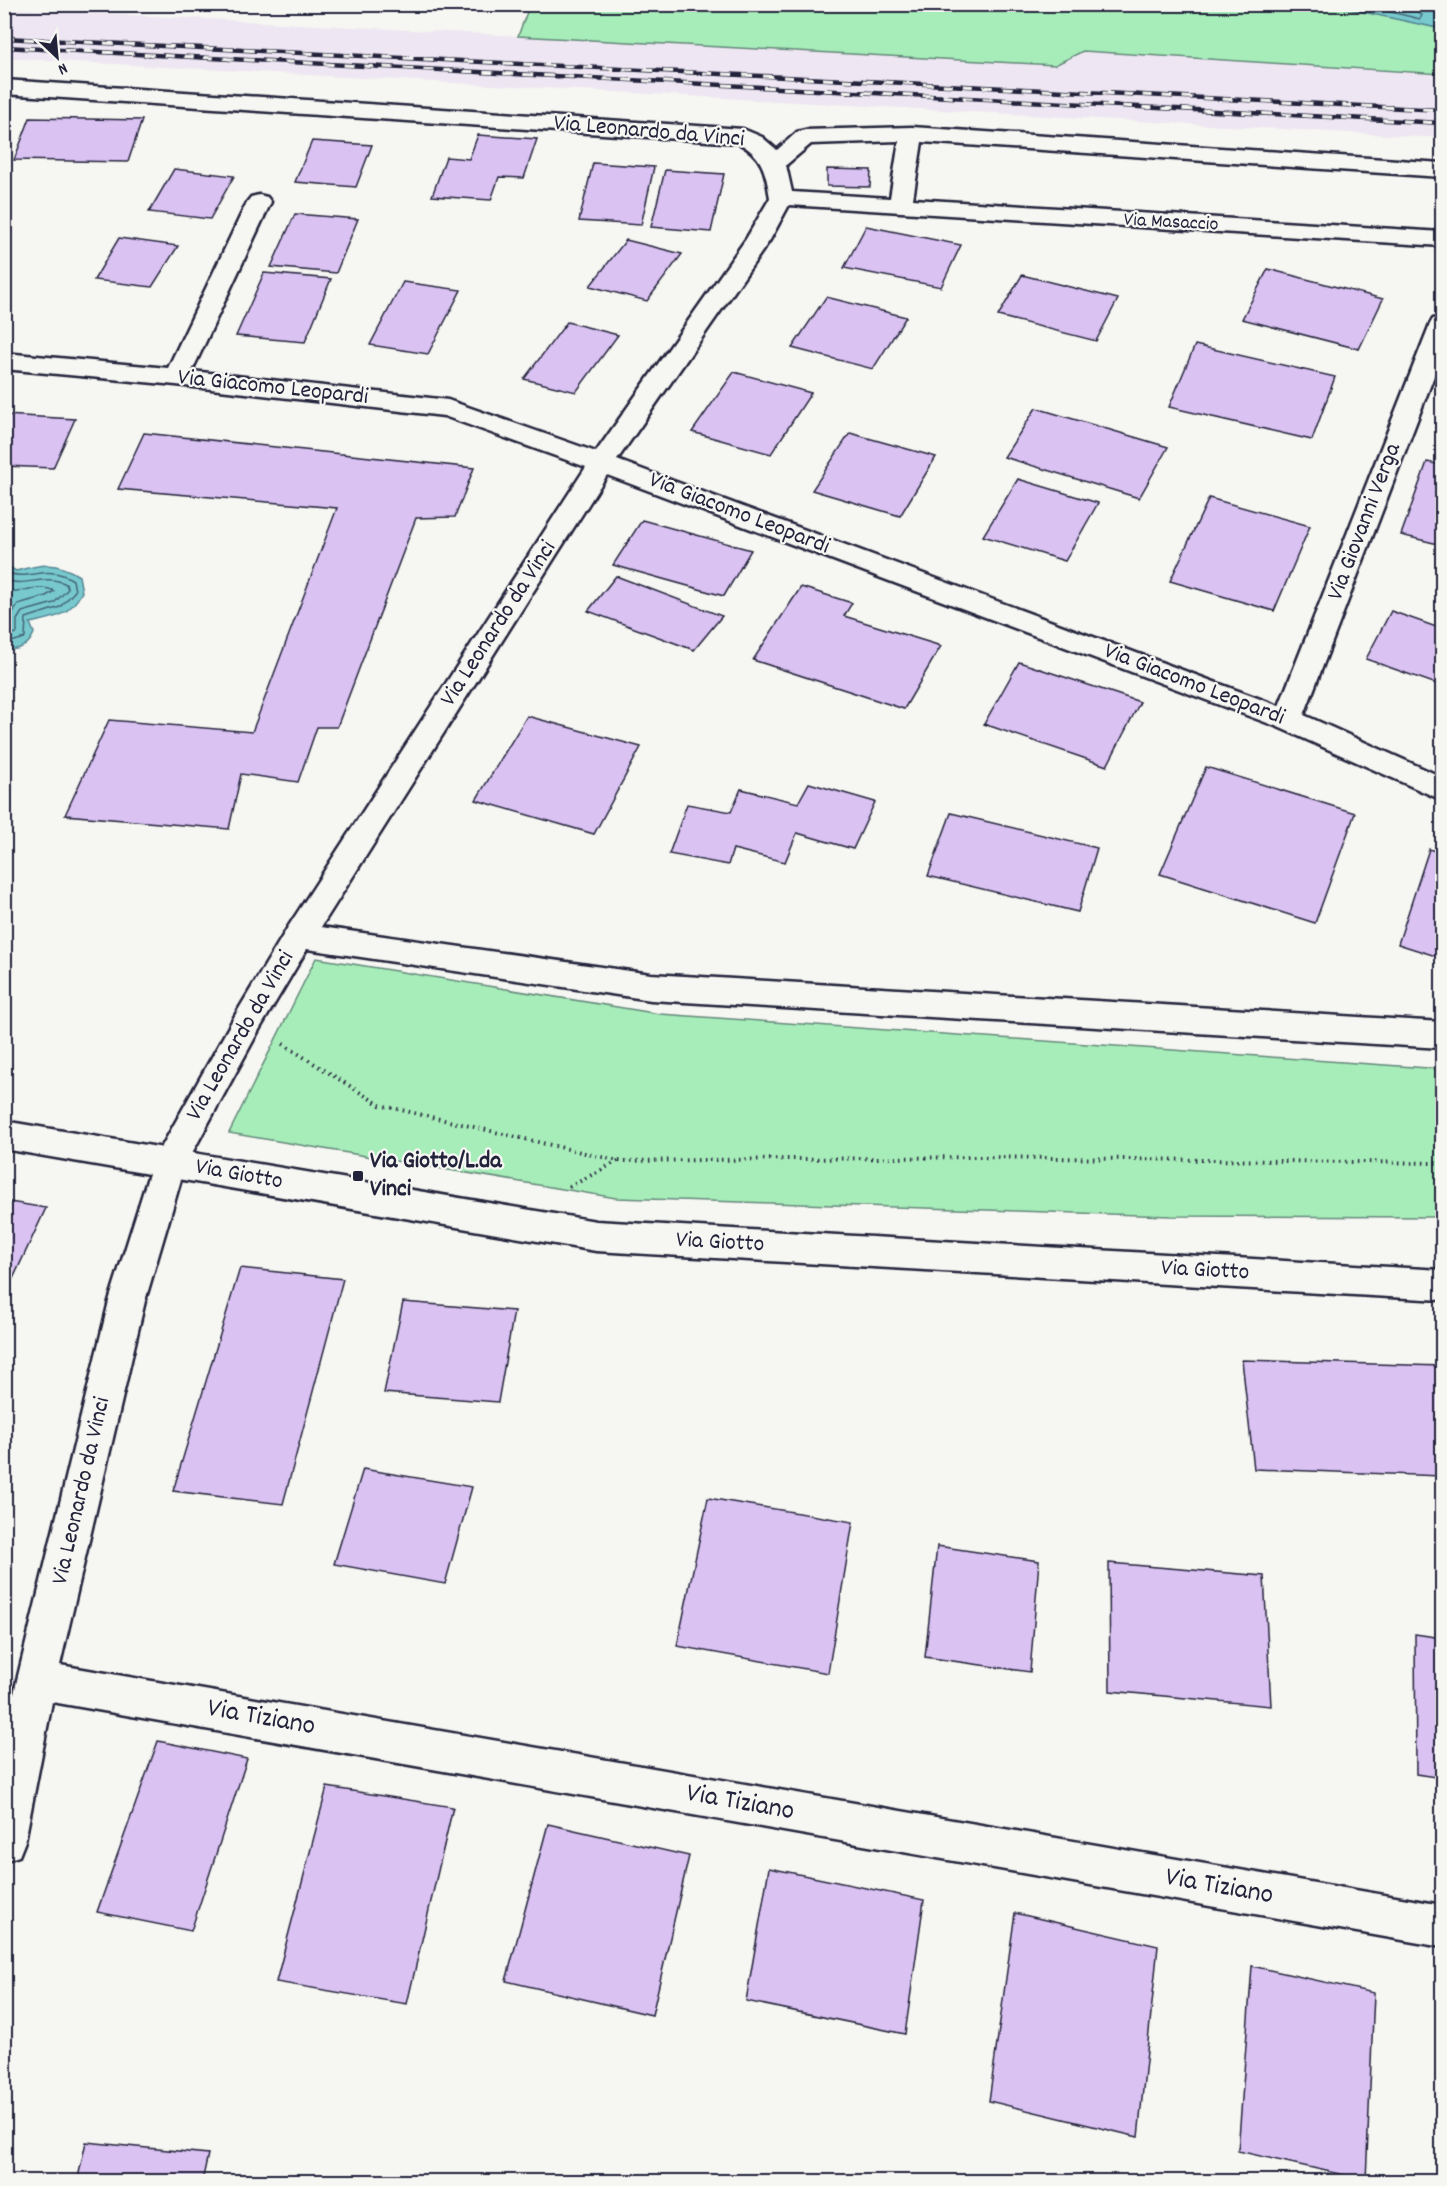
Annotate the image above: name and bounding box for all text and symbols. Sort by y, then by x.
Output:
north arrow [27,27,87,87]
text: N [54,56,71,80]
street label: Via Leonardo da Vinci [552,107,746,157]
street label: Via Masaccio [1123,207,1219,239]
street label: Via Giacomo Leopardi [176,361,370,415]
street label: Via Giovanni Verga [1319,438,1411,606]
street label: Via Giacomo Leopardi [644,464,834,564]
street label: Via Leonardo da Vinci [433,534,565,714]
street label: Via Giacomo Leopardi [1099,635,1289,735]
street label: Via Leonardo da Vinci [178,945,304,1127]
place label: Via Giotto/L.da Vinci [370,1145,502,1207]
street label: Via Giotto [193,1151,285,1199]
marker: Via Giotto/L.da Vinci [351,1169,365,1183]
street label: Via Giotto [675,1224,765,1262]
street label: Via Giotto [1160,1252,1250,1290]
street label: Via Leonardo da Vinci [44,1394,120,1588]
street label: Via Tiziano [204,1690,318,1748]
street label: Via Tiziano [683,1775,797,1833]
street label: Via Tiziano [1162,1859,1276,1917]

